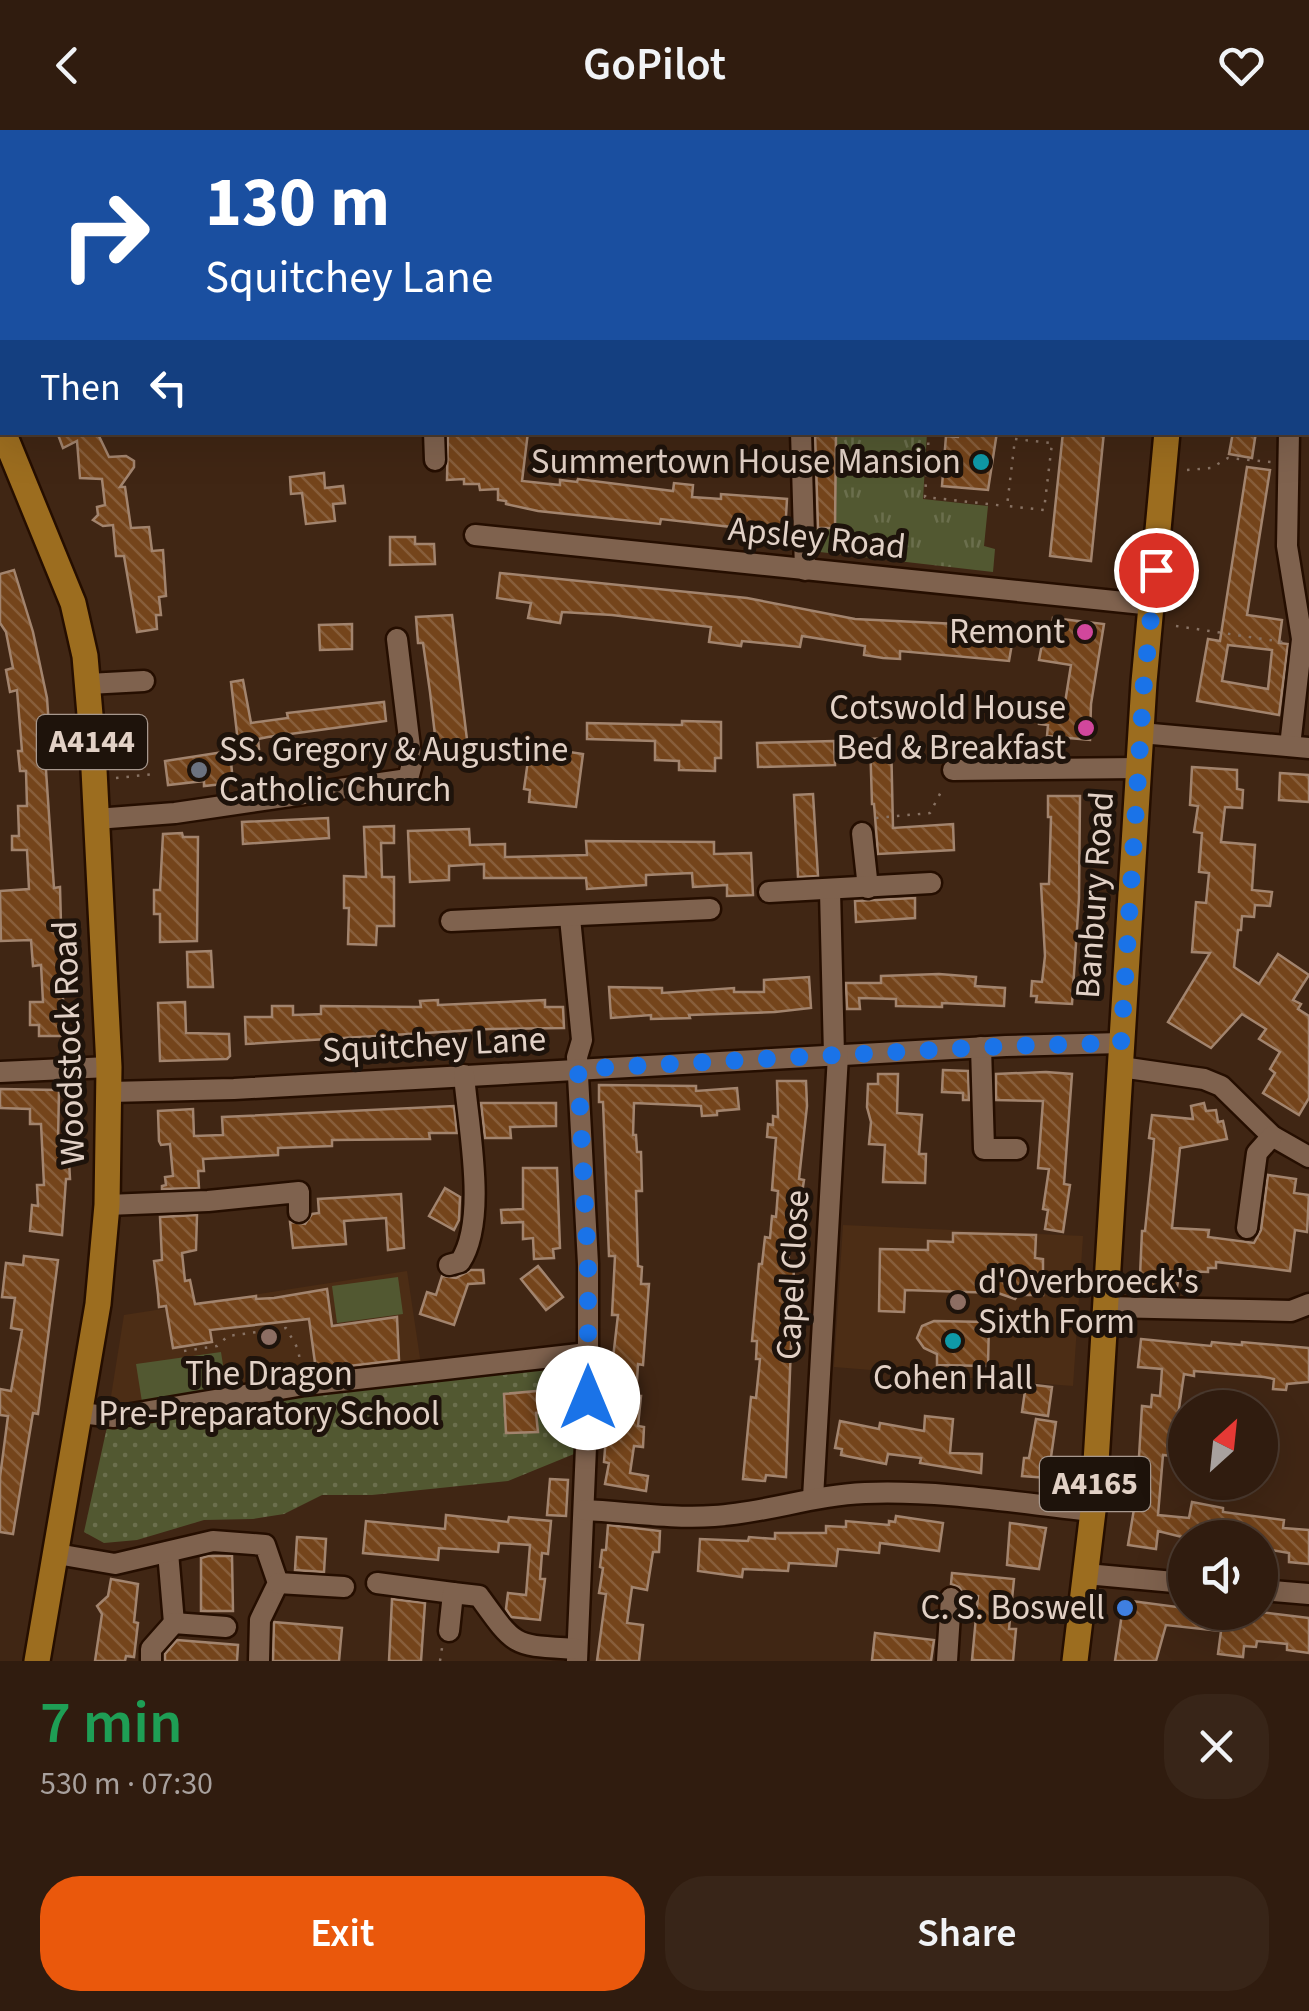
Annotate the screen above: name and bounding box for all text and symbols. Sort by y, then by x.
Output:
text: GoPilot [583,33,726,97]
icon: back [40,38,95,93]
icon: heart [1214,38,1269,93]
text: 130 m [205,153,390,253]
icon: right [40,170,170,300]
text: Squitchey Lane [205,246,493,310]
icon: left [141,360,196,415]
text: Then [40,361,121,415]
place label: Summertown House Mansion [531,437,961,487]
marker: Summertown House Mansion [970,451,992,473]
street label: Apsley Road [726,504,908,572]
pin [1114,528,1199,613]
icon: arrive [1129,543,1184,598]
place label: Remont [949,607,1065,657]
marker: Remont [1074,621,1096,643]
place label: Cotswold House Bed & Breakfast [829,683,1066,773]
road number: A4144 [37,715,147,769]
marker: Cotswold House Bed & Breakfast [1075,717,1097,739]
place label: SS. Gregory & Augustine Catholic Church [219,725,568,815]
marker: SS. Gregory & Augustine Catholic Church [188,759,210,781]
street label: Banbury Road [1063,790,1127,1000]
street label: Woodstock Road [40,920,98,1166]
street label: Squitchey Lane [321,1014,547,1076]
street label: Capel Close [764,1189,822,1361]
place label: d'Overbroeck's Sixth Form [978,1257,1199,1347]
marker: d'Overbroeck's Sixth Form [947,1291,969,1313]
marker: The Dragon Pre-Preparatory School [258,1326,280,1348]
marker: Cohen Hall [942,1330,964,1352]
position arrow [536,1346,640,1450]
place label: The Dragon Pre-Preparatory School [98,1349,440,1439]
place label: Cohen Hall [873,1353,1033,1403]
north arrow [1168,1390,1278,1500]
map controls [1168,1390,1278,1630]
road number: A4165 [1040,1457,1150,1511]
button: sound [1168,1520,1278,1630]
place label: C. S. Boswell [921,1583,1105,1633]
marker: C. S. Boswell [1114,1597,1136,1619]
text: 7 min [40,1681,183,1766]
button: close [1164,1694,1269,1799]
text: 530 m · 07:30 [40,1761,213,1807]
button: Exit [40,1876,645,1991]
button: Share [665,1876,1269,1991]

